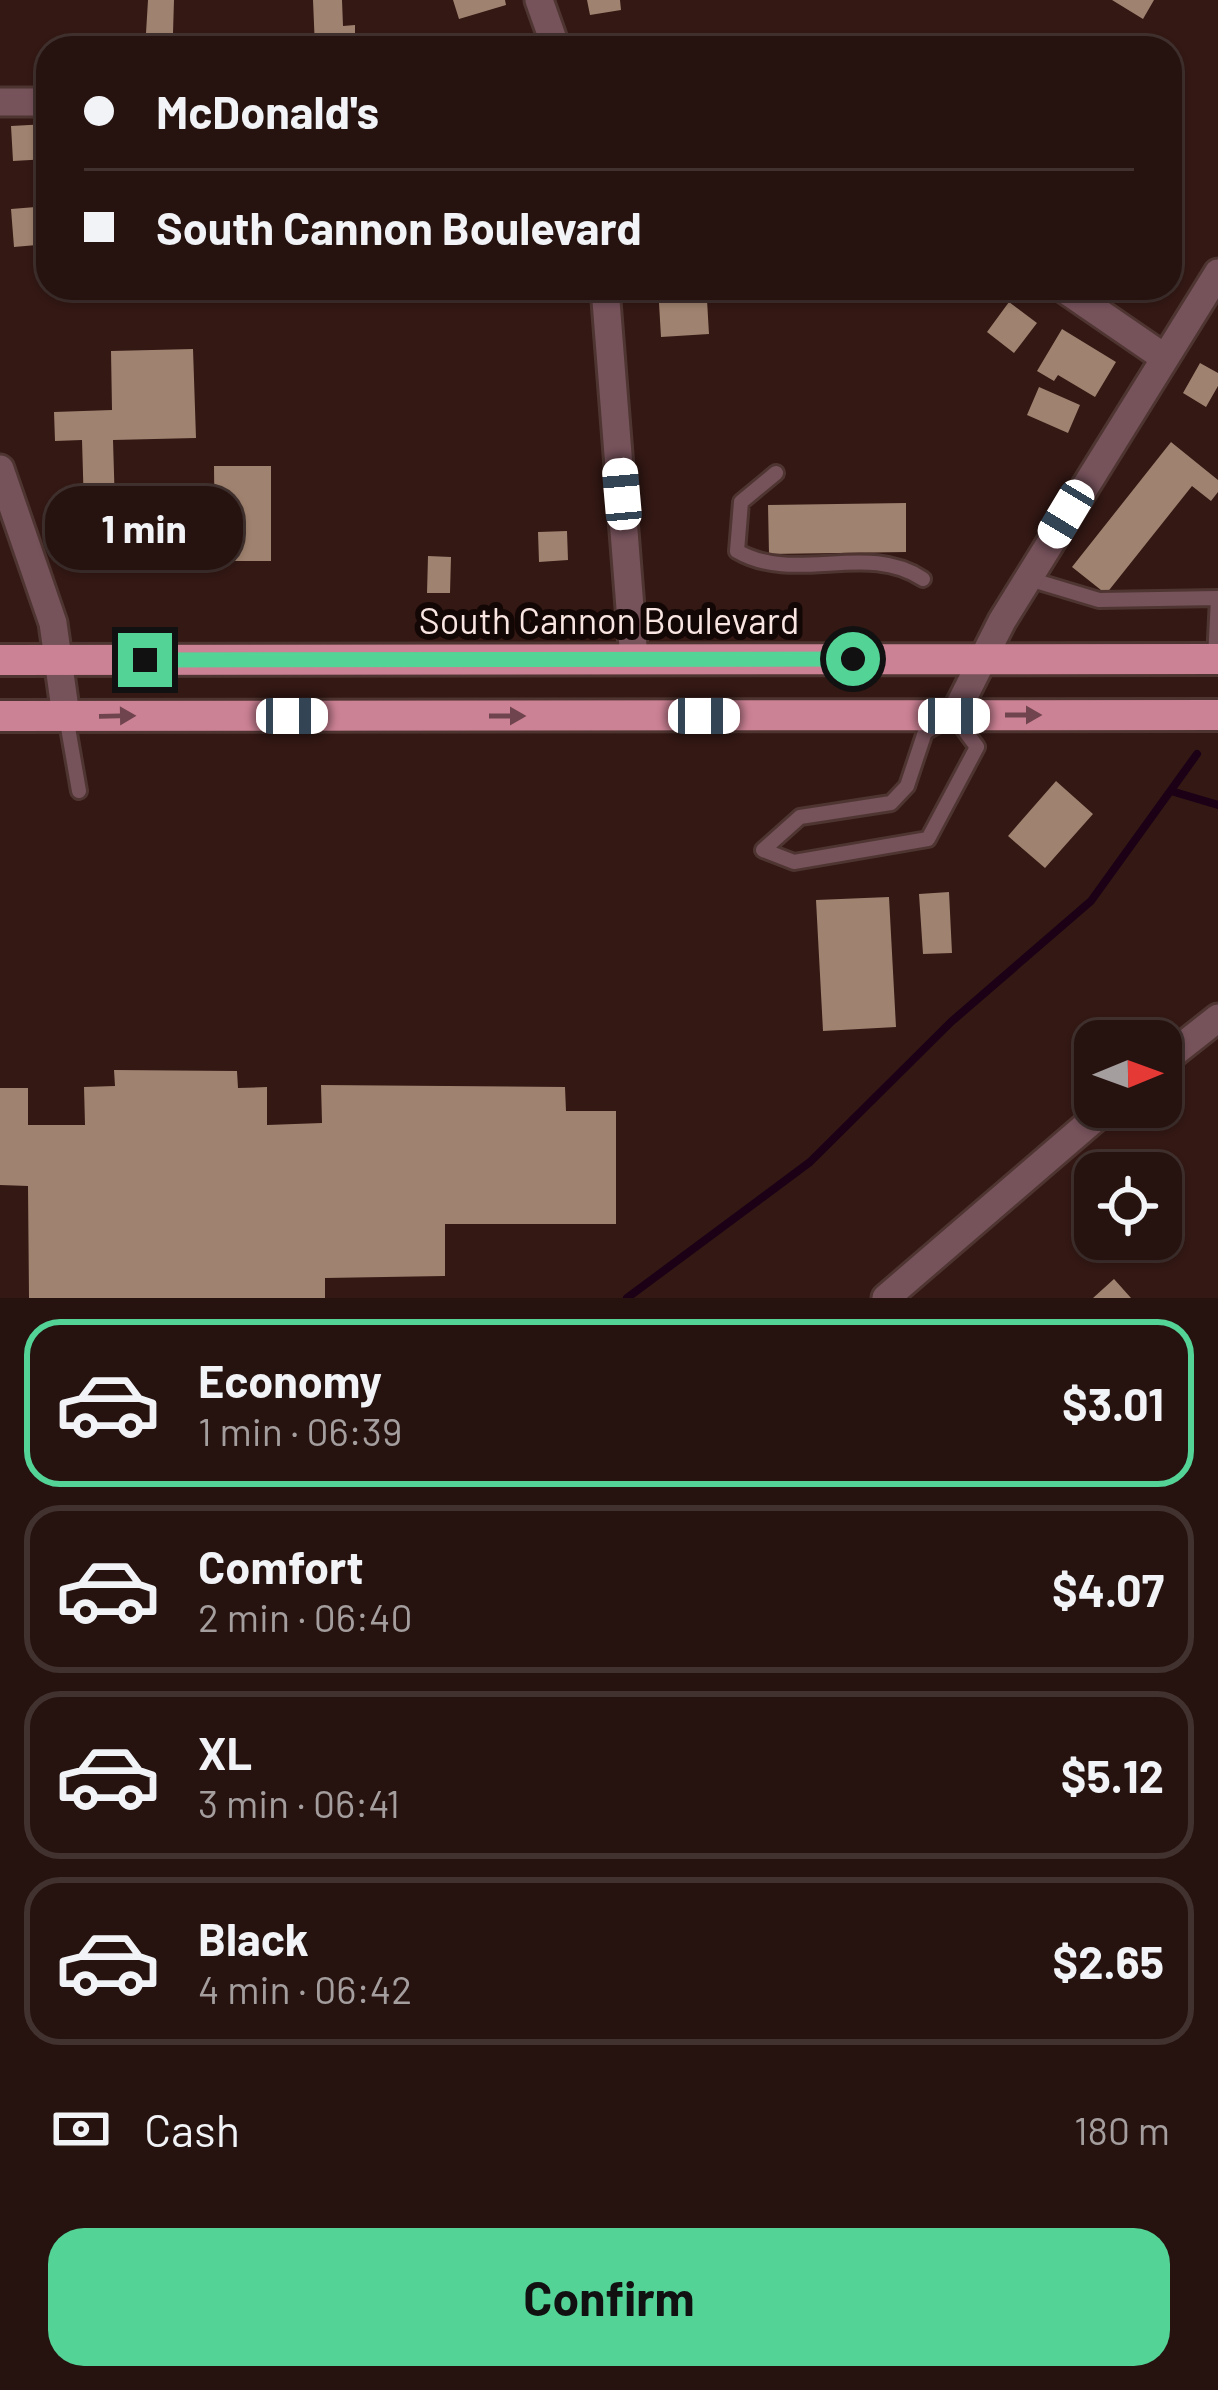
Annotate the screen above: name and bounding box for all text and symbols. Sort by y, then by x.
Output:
text: McDonald's [156,84,379,138]
text: South Cannon Boulevard [156,200,642,254]
car [601,457,643,531]
car [1032,474,1100,554]
callout: 1 min [46,486,244,570]
text: 1 min [101,504,187,551]
street label: South Cannon Boulevard [419,598,799,641]
route start [826,632,880,686]
route end [118,633,172,687]
car [256,698,328,734]
car [668,698,740,734]
car [918,698,990,734]
one-way arrow [1005,705,1043,725]
one-way arrow [99,706,137,725]
one-way arrow [489,706,527,726]
north arrow [1074,1020,1182,1128]
map controls [1074,1020,1182,1260]
button: locate [1074,1152,1182,1260]
icon: car [54,1349,162,1457]
text: Economy [198,1353,382,1407]
text: $3.01 [1062,1376,1164,1430]
text: 1 min · 06:39 [198,1407,402,1454]
icon: car [54,1535,162,1643]
text: Comfort [198,1539,364,1593]
text: $4.07 [1052,1562,1164,1616]
text: 2 min · 06:40 [198,1593,413,1640]
icon: car [54,1721,162,1829]
text: XL [198,1725,252,1779]
text: $5.12 [1061,1748,1164,1802]
text: 3 min · 06:41 [198,1779,400,1826]
icon: car [54,1907,162,2015]
text: Black [198,1911,309,1965]
text: $2.65 [1052,1934,1164,1988]
text: 4 min · 06:42 [198,1965,412,2012]
icon: cash [48,2096,114,2162]
text: Cash [144,2102,240,2156]
text: 180 m [1074,2106,1170,2153]
button: Confirm [48,2228,1170,2366]

